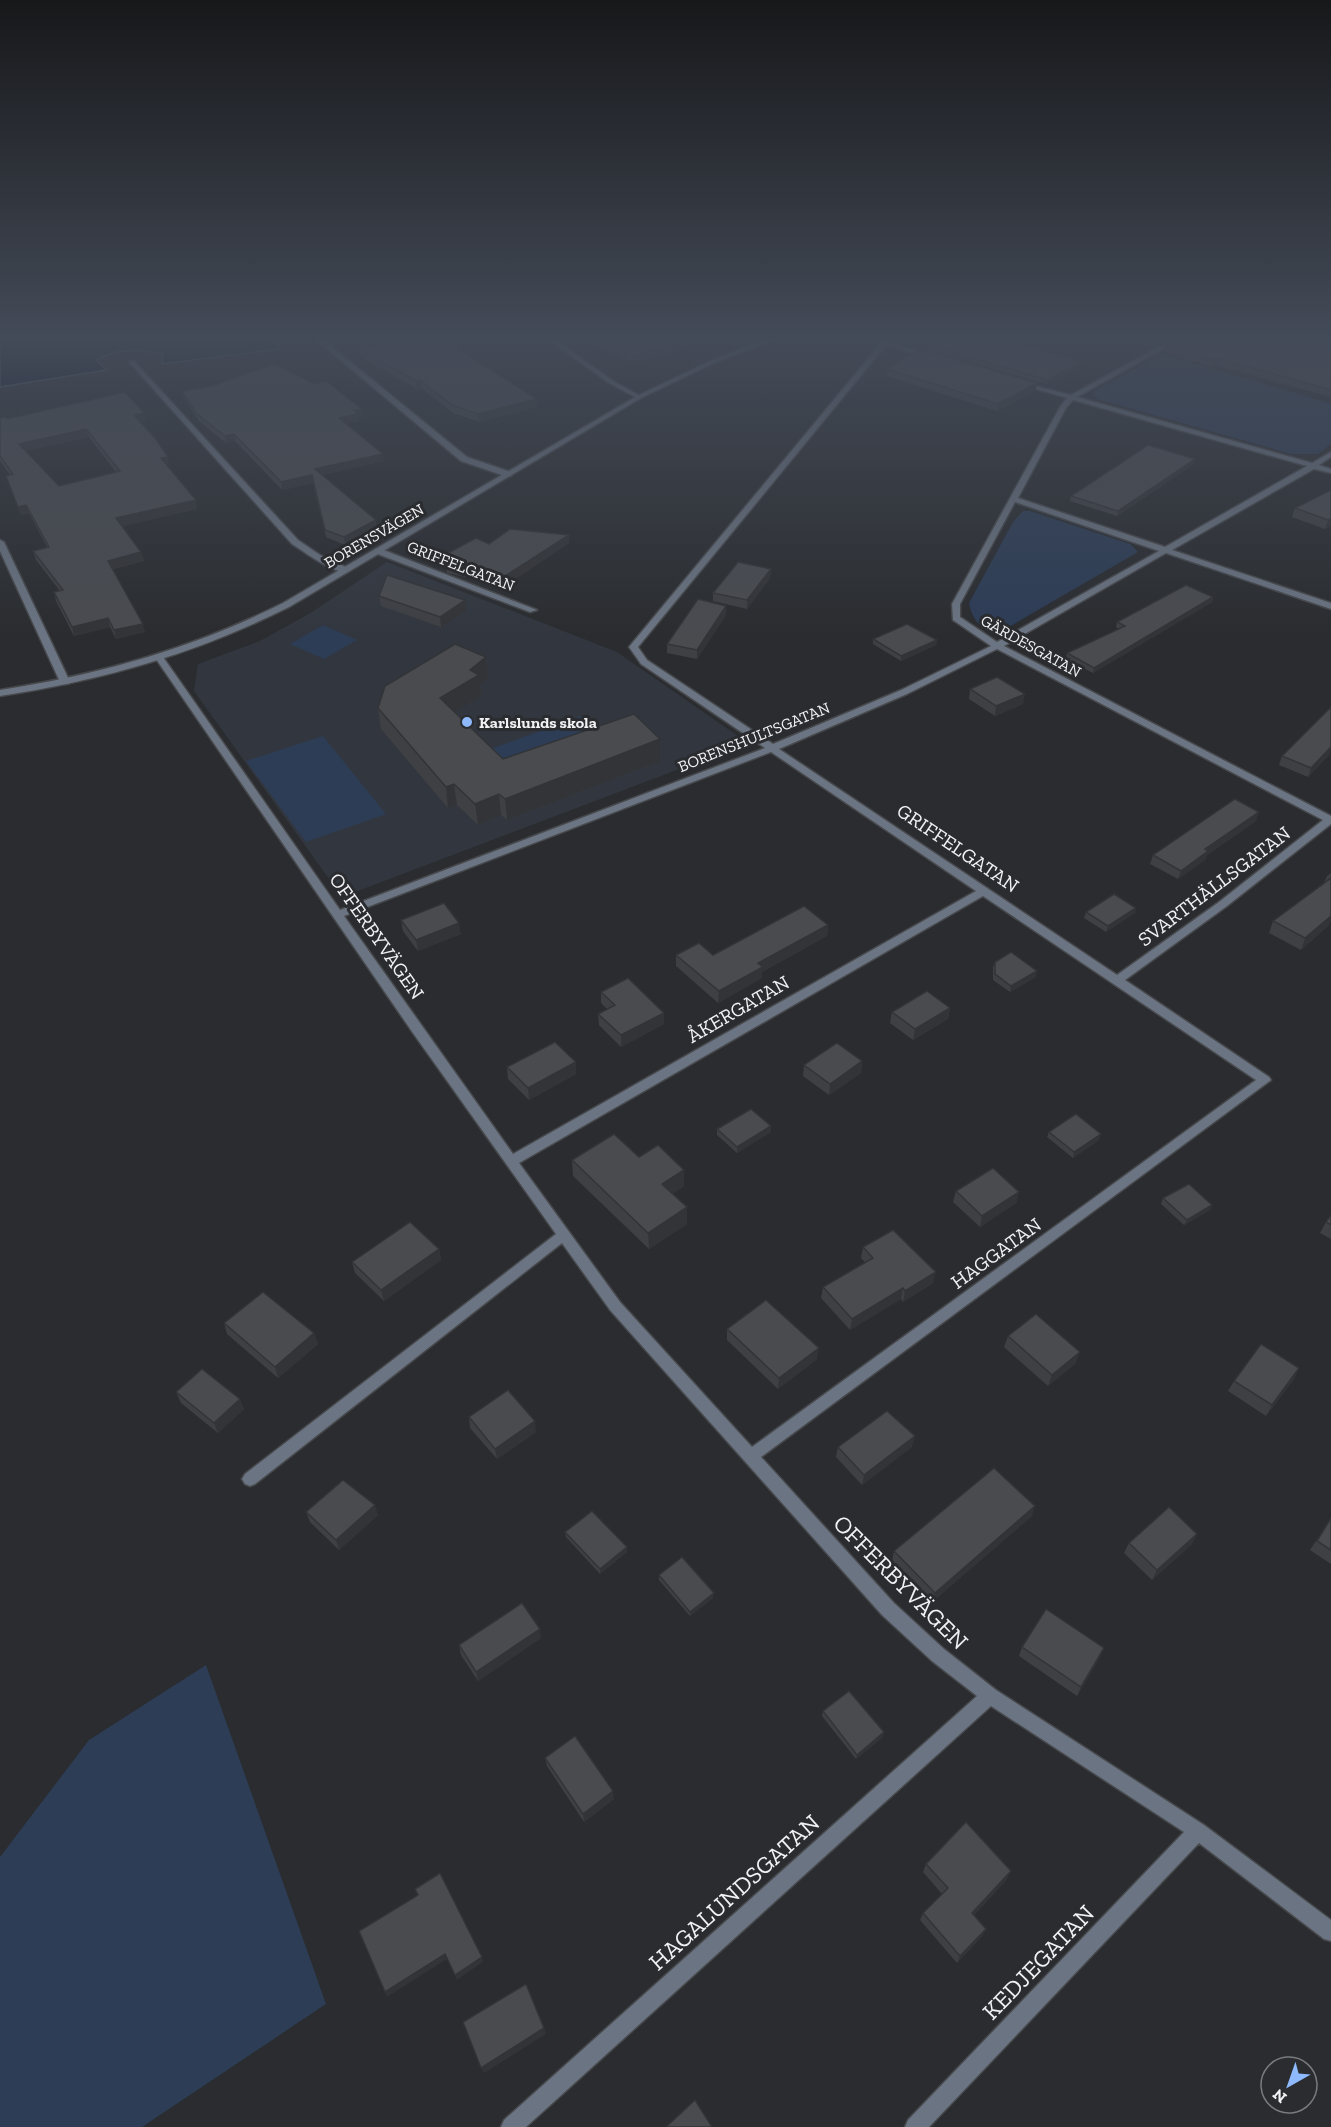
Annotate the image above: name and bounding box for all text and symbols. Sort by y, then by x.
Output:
street label: BORENSVÄGEN [321,500,428,572]
street label: GRIFFELGATAN [405,537,518,595]
street label: GÄRDESGATAN [978,611,1085,681]
street label: BORENSHULTSGATAN [675,698,833,776]
place label: Karlslunds skola [479,713,597,732]
marker: Karlslunds skola [460,715,474,729]
street label: GRIFFELGATAN [892,798,1024,898]
street label: SVARTHÄLLSGATAN [1133,821,1295,951]
street label: OFFERBYVÄGEN [324,868,430,1004]
street label: ÅKERGATAN [683,970,794,1048]
street label: HAGGATAN [946,1212,1046,1294]
street label: OFFERBYVÄGEN [827,1508,975,1656]
street label: HAGALUNDSGATAN [643,1808,825,1976]
street label: KEDJEGATAN [976,1898,1100,2026]
north arrow [1259,2055,1319,2115]
text: N [1269,2085,1290,2107]

